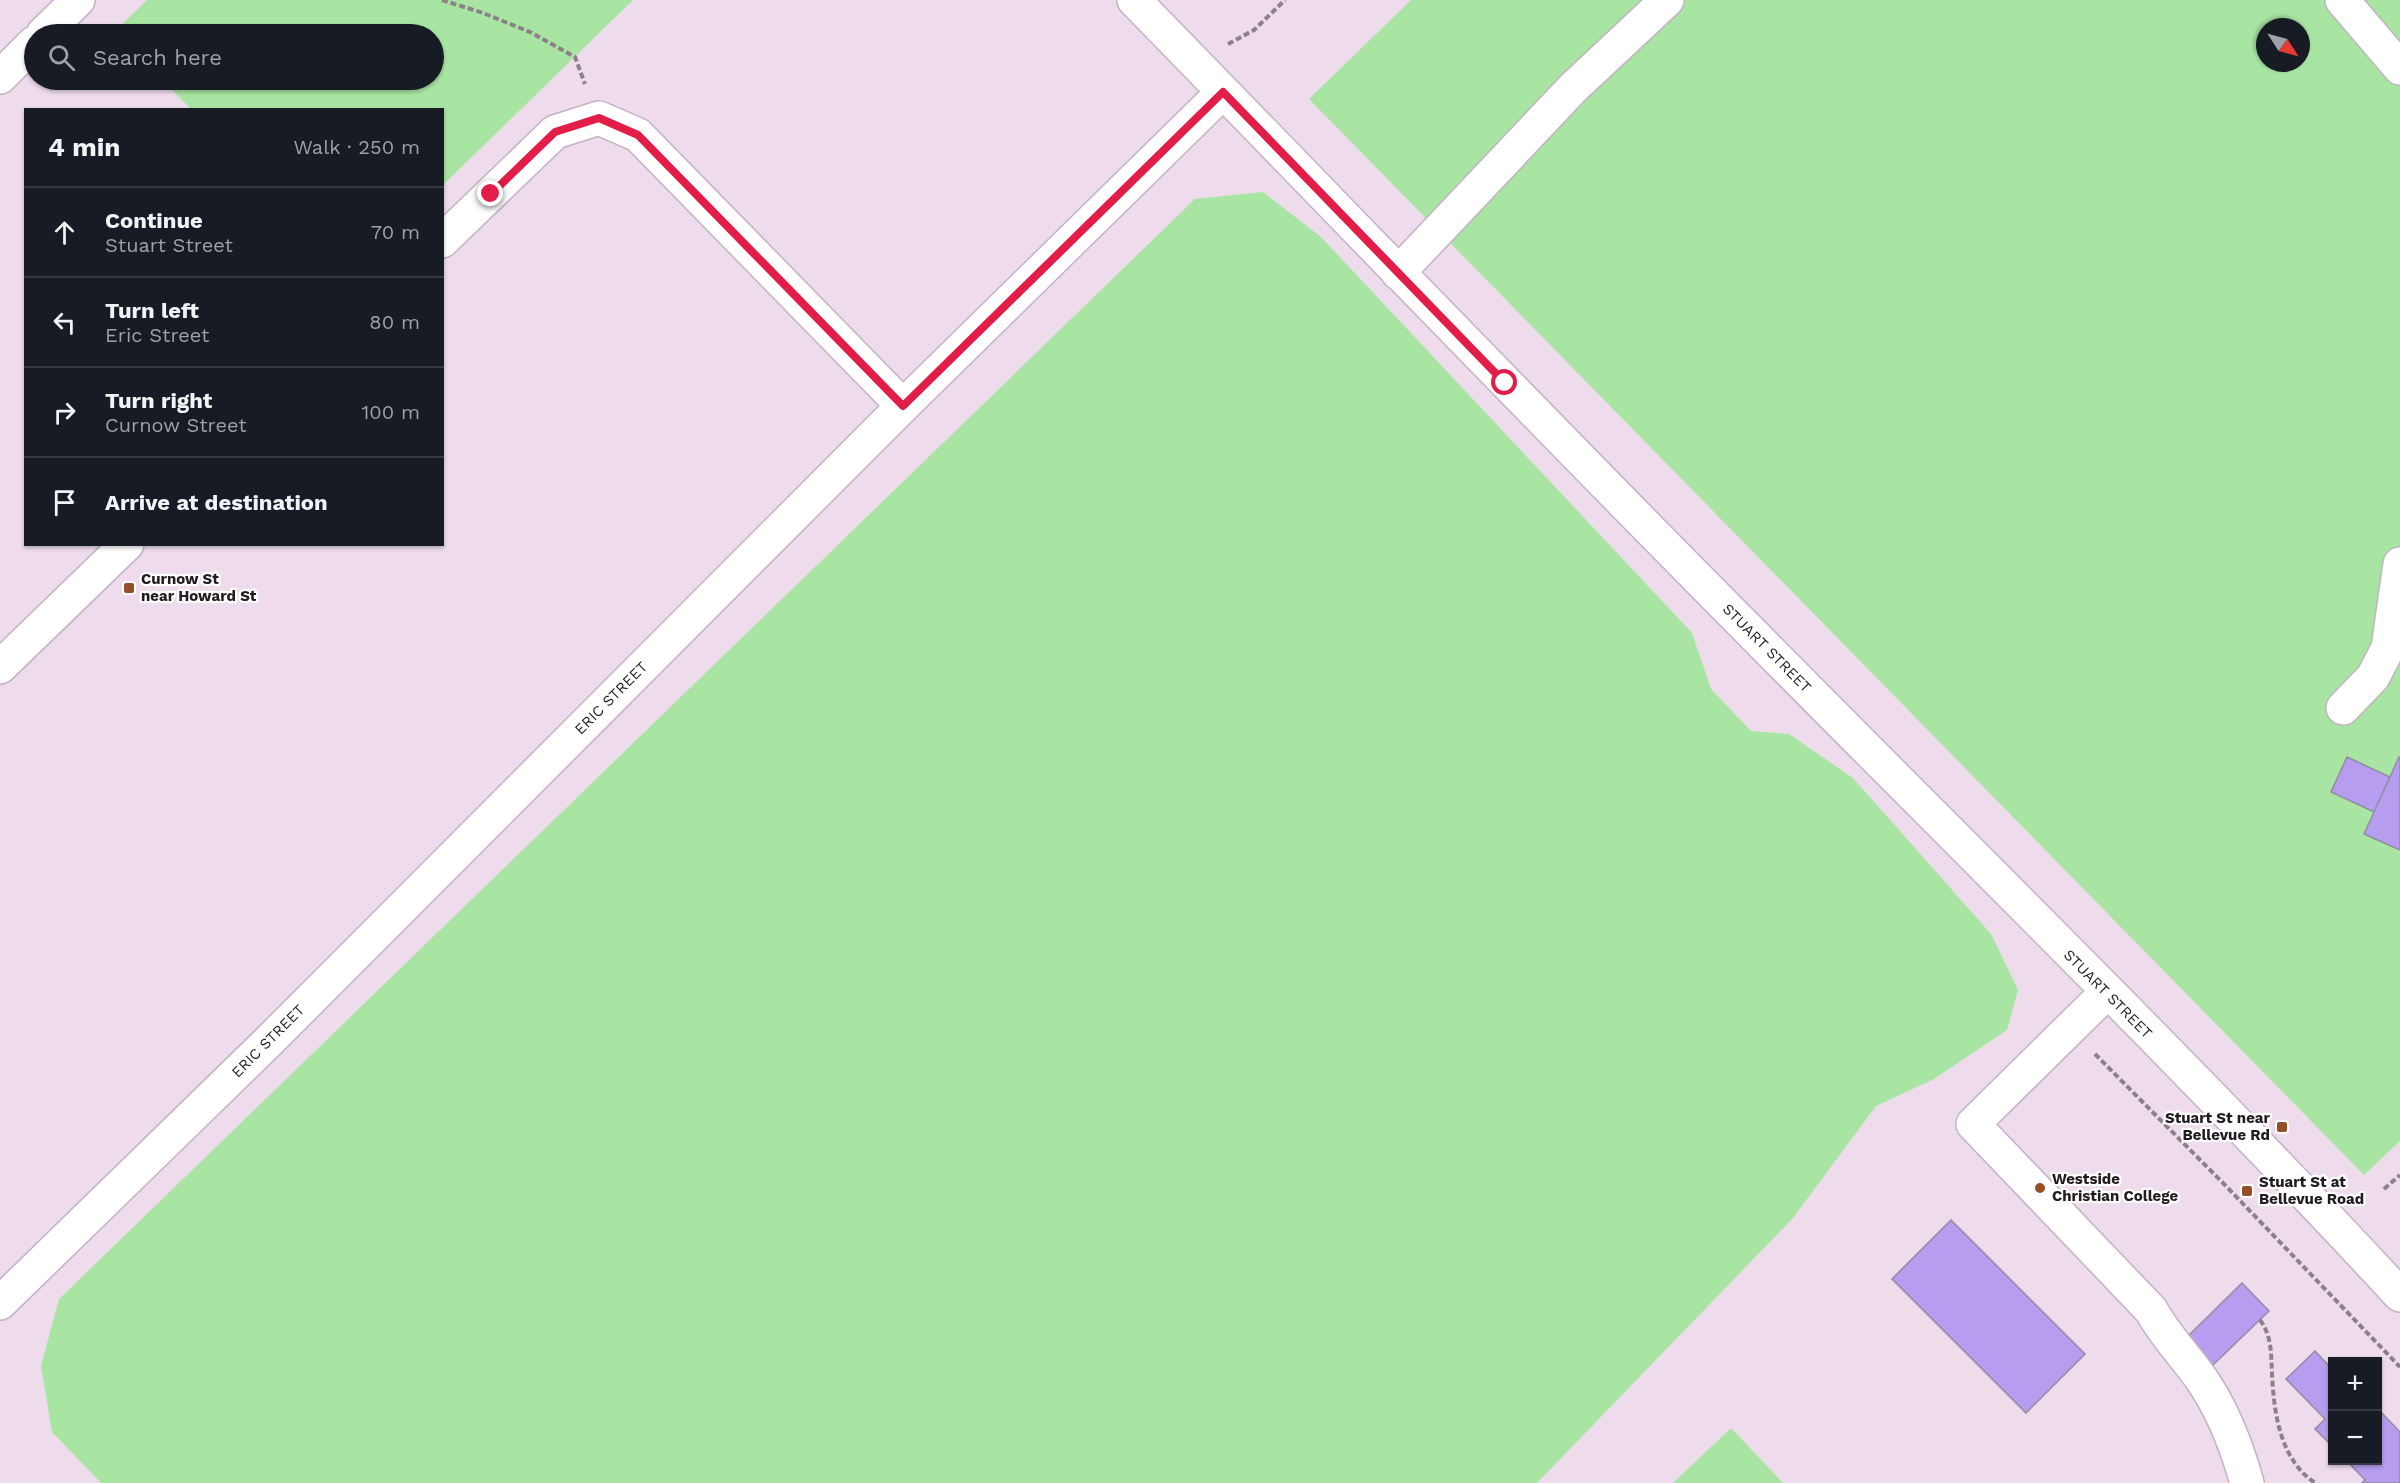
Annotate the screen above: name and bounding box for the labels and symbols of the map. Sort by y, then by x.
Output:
north arrow [2256,18,2310,72]
route end [477,180,503,206]
route start [1491,369,1517,395]
place label: Curnow St near Howard St [141,570,257,605]
marker: Curnow St near Howard St [122,581,136,595]
street label: STUART STREET [1719,600,1815,696]
street label: ERIC STREET [571,658,651,738]
street label: STUART STREET [2060,946,2156,1042]
street label: ERIC STREET [228,1001,308,1081]
place label: Stuart St near Bellevue Rd [2165,1109,2271,1144]
marker: Stuart St near Bellevue Rd [2275,1120,2289,1134]
place label: Westside Christian College [2052,1170,2179,1205]
place label: Stuart St at Bellevue Road [2259,1173,2364,1208]
marker: Westside Christian College [2033,1181,2047,1195]
marker: Stuart St at Bellevue Road [2240,1184,2254,1198]

